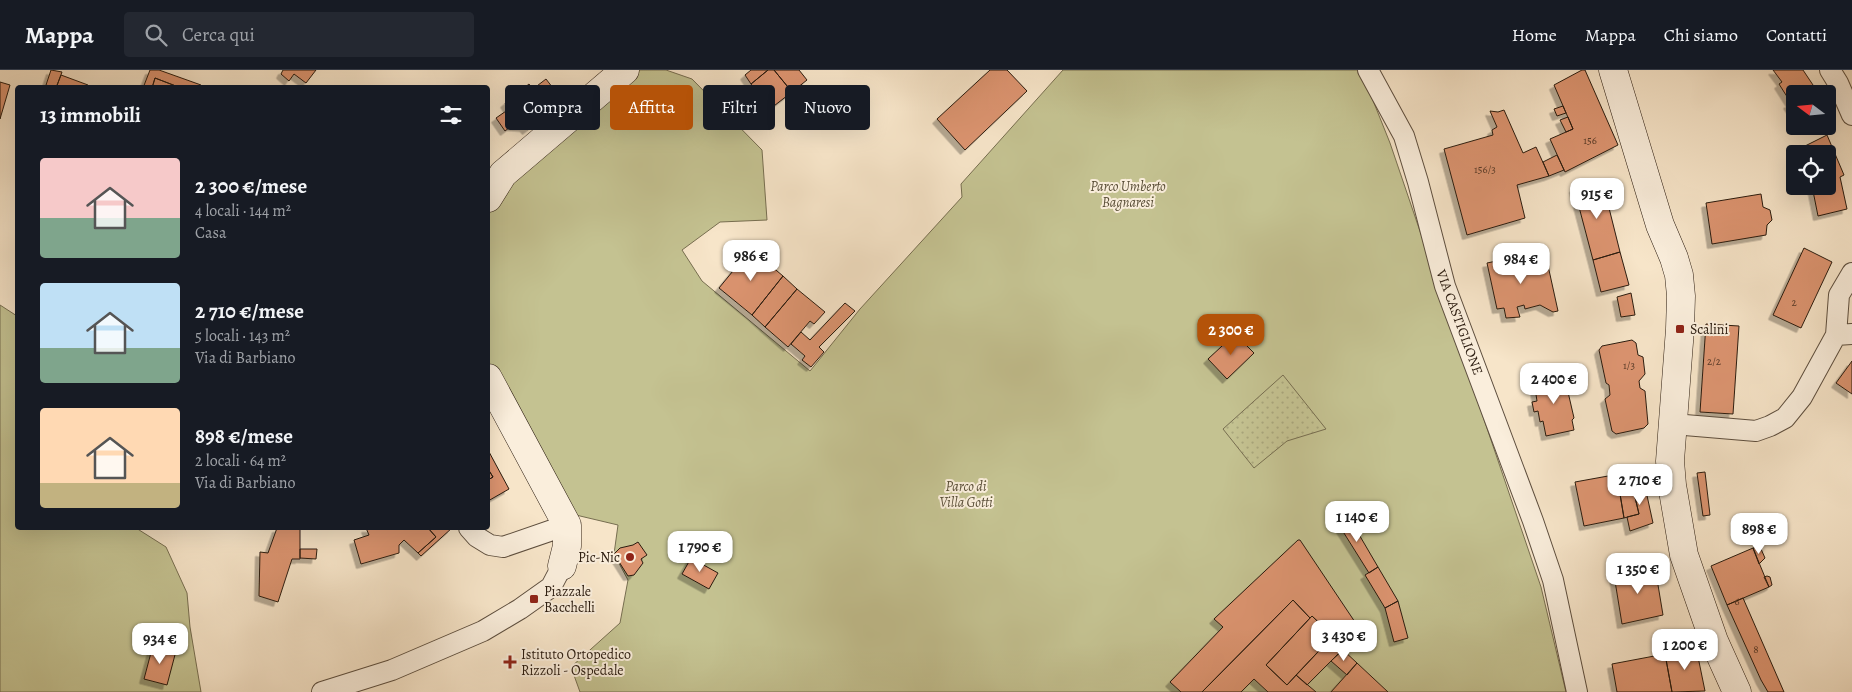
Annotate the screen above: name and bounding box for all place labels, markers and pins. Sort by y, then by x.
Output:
pin: 915 € [1562,178,1632,220]
pin: 986 € [716,240,786,282]
pin: 984 € [1486,242,1556,285]
pin: 2 300 € [1185,314,1277,356]
place label: Scalini [1690,320,1728,339]
marker: Scalini [1674,323,1686,335]
pin: 2 400 € [1508,362,1600,405]
pin: 2 710 € [1594,464,1686,506]
pin: 1 140 € [1311,500,1403,543]
pin: 898 € [1724,512,1794,555]
pin: 1 790 € [654,530,746,573]
place label: Pic-Nic [578,548,620,567]
marker: Pic-Nic [624,551,636,563]
pin: 1 350 € [1592,552,1684,595]
place label: Piazzale Bacchelli [544,582,595,617]
marker: Piazzale Bacchelli [528,593,540,605]
pin: 3 430 € [1298,620,1390,662]
pin: 934 € [125,622,195,665]
pin: 1 200 € [1639,628,1731,671]
place label: Istituto Ortopedico Rizzoli - Ospedale [521,645,631,680]
marker: Istituto Ortopedico Rizzoli - Ospedale [503,655,517,669]

